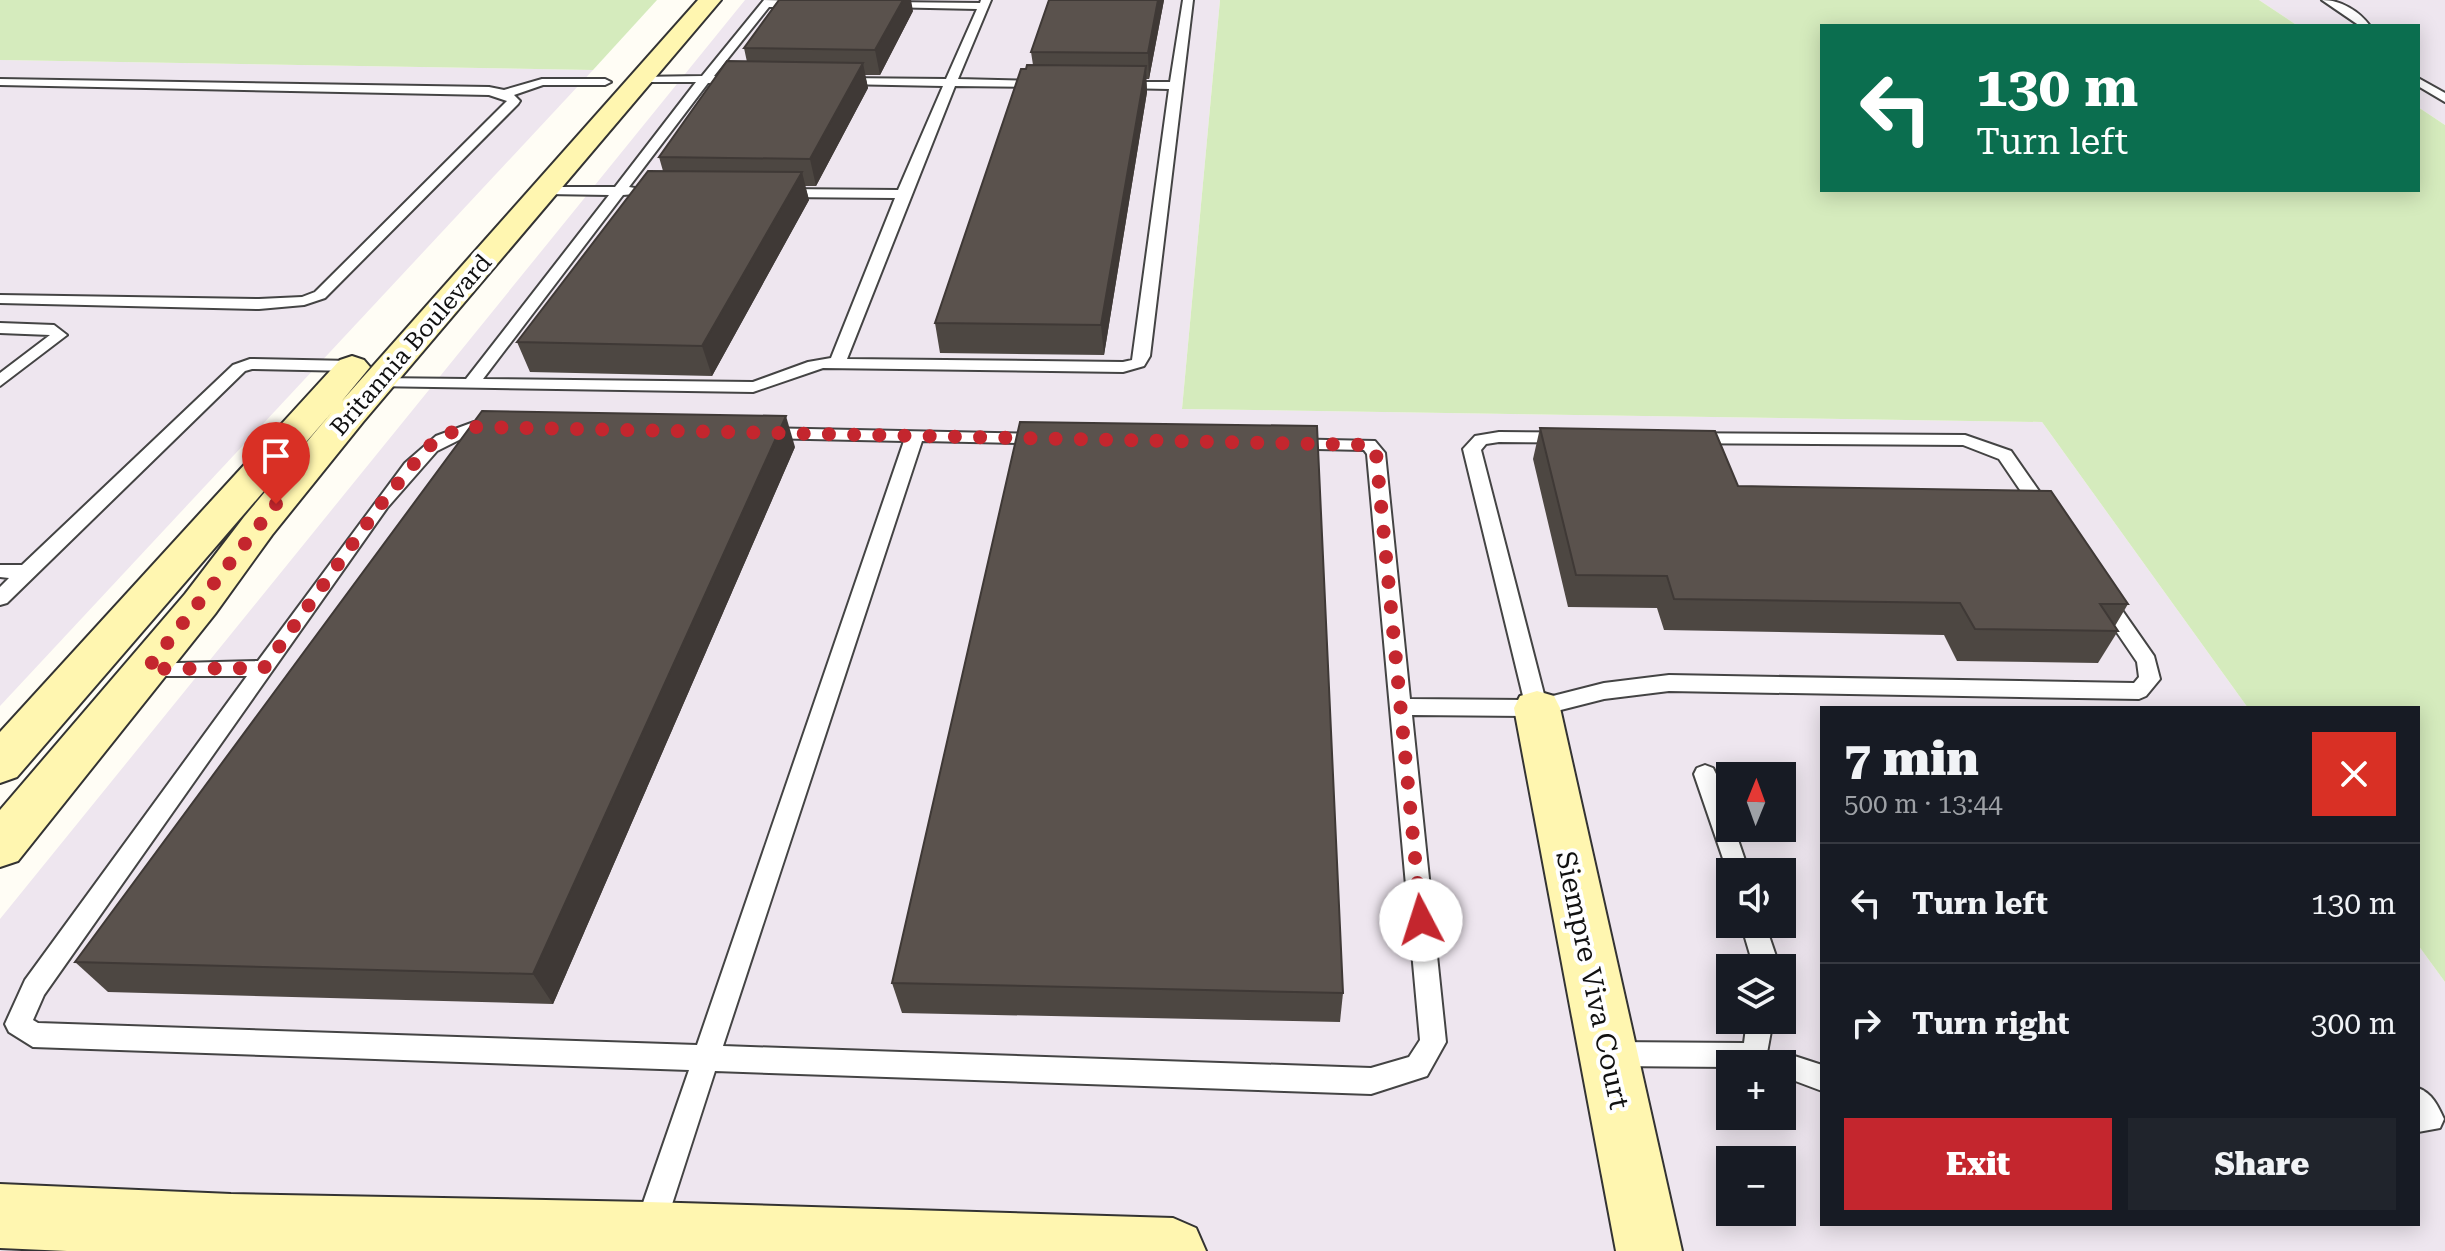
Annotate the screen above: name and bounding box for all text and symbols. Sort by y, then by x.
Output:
text: 130 m [1976,54,2138,120]
icon: left [1844,56,1948,160]
text: Turn left [1976,121,2128,163]
street label: Britannia Boulevard [325,249,497,441]
pin [242,422,310,504]
icon: arrive [254,434,298,478]
text: 7 min [1844,731,1979,787]
button: close [2312,732,2396,816]
north arrow [1716,762,1796,842]
map controls [1716,762,1796,1226]
text: 500 m · 13:44 [1844,789,2003,819]
street label: Siempre Viva Court [1549,848,1636,1112]
button: sound [1716,858,1796,938]
position arrow [1379,878,1463,962]
icon: left [1844,881,1888,925]
text: Turn left [1912,886,2048,921]
text: 130 m [2311,886,2396,921]
button: layers [1716,954,1796,1034]
icon: right [1844,1001,1888,1045]
text: Turn right [1912,1006,2069,1041]
text: 300 m [2311,1006,2396,1041]
button: + [1716,1050,1796,1130]
button: Exit [1844,1118,2112,1210]
button: Share [2128,1118,2396,1210]
button: − [1716,1146,1796,1226]

